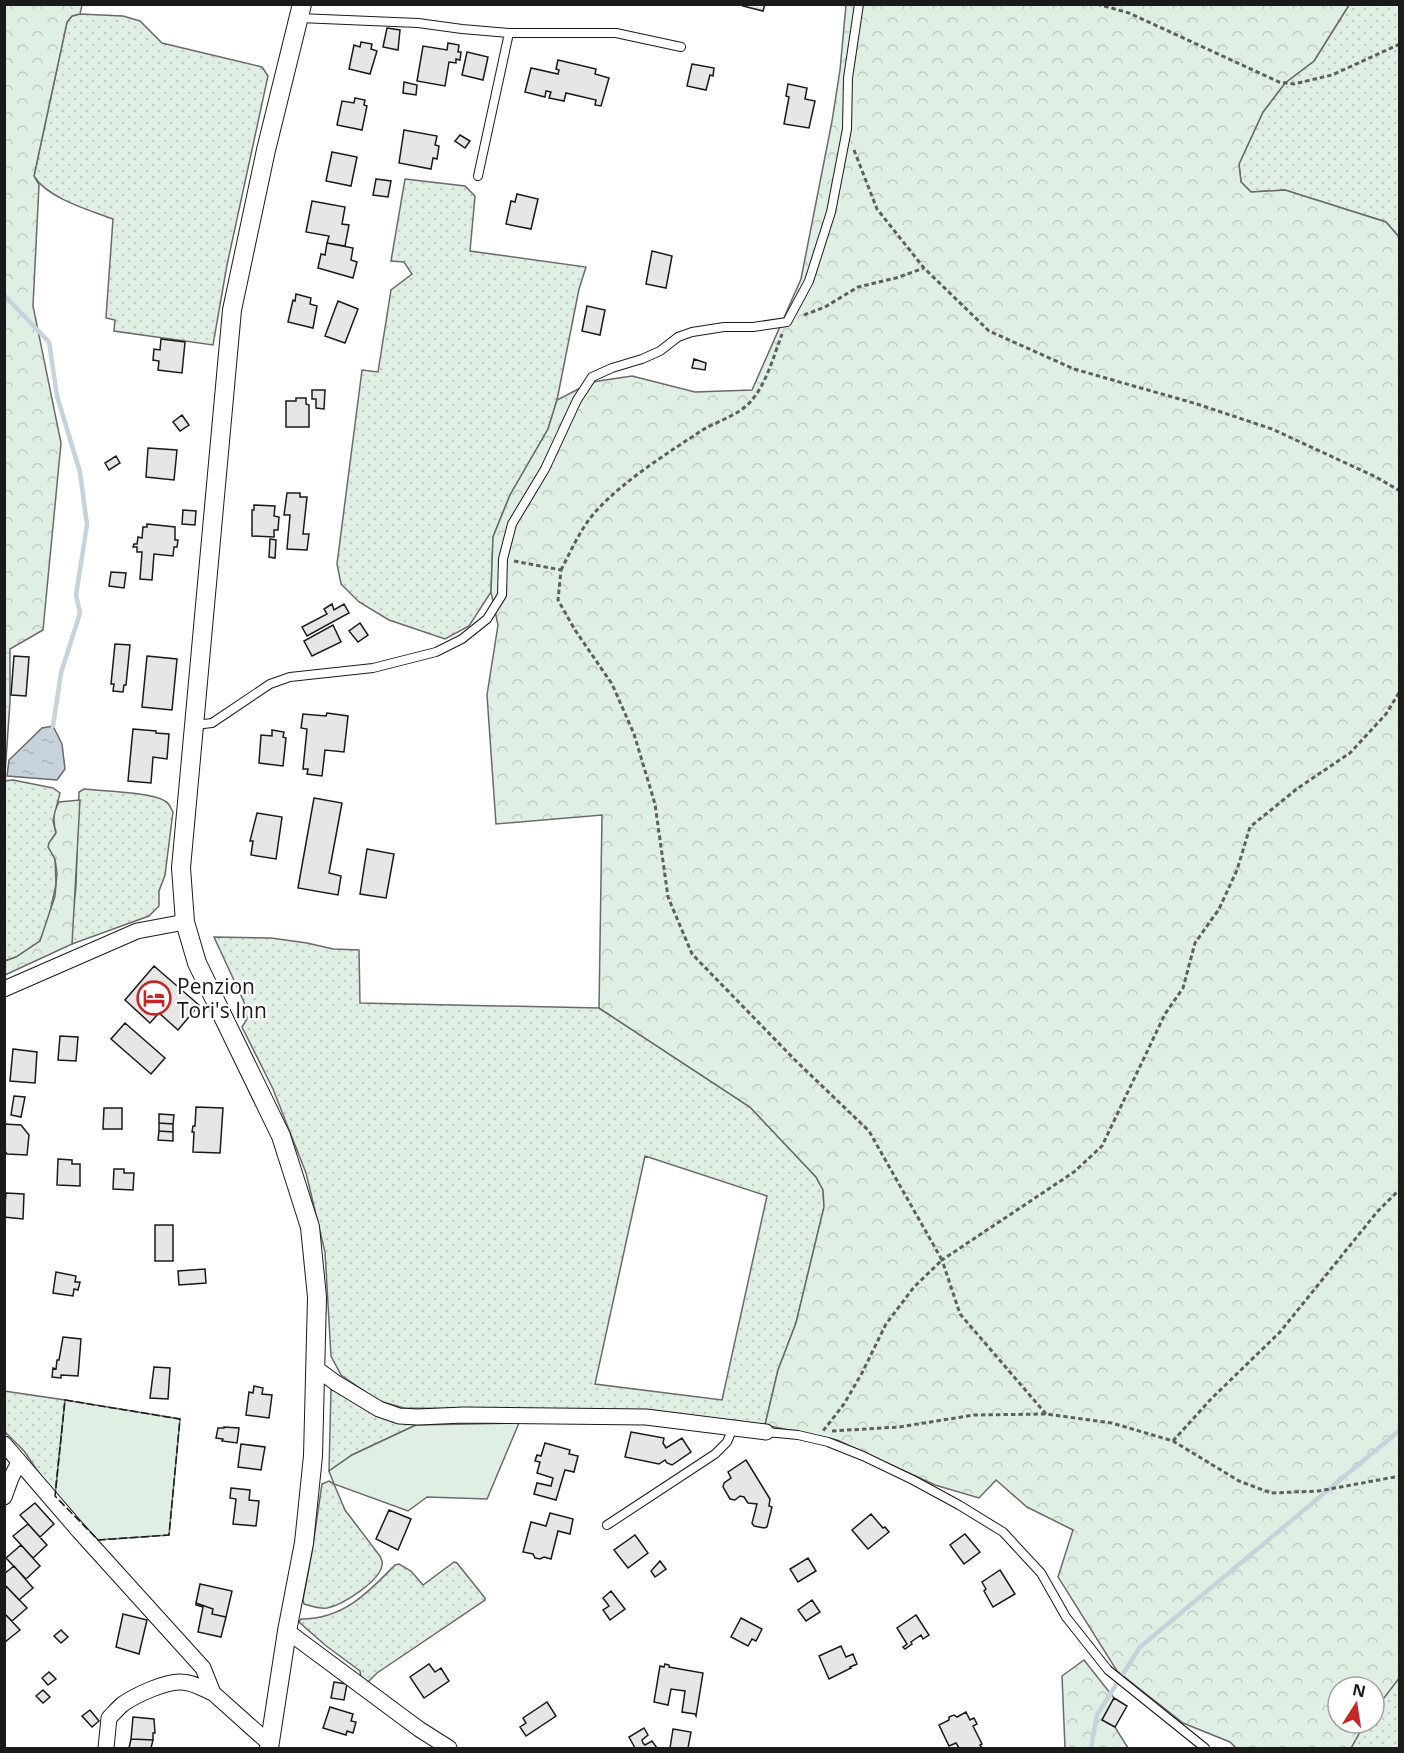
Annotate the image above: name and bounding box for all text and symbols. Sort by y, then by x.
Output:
place label: Penzion Tori's Inn [177,972,267,1024]
hotel icon: Penzion Tori's Inn [136,980,172,1016]
north arrow [1326,1675,1386,1735]
text: N [1350,1678,1368,1702]

